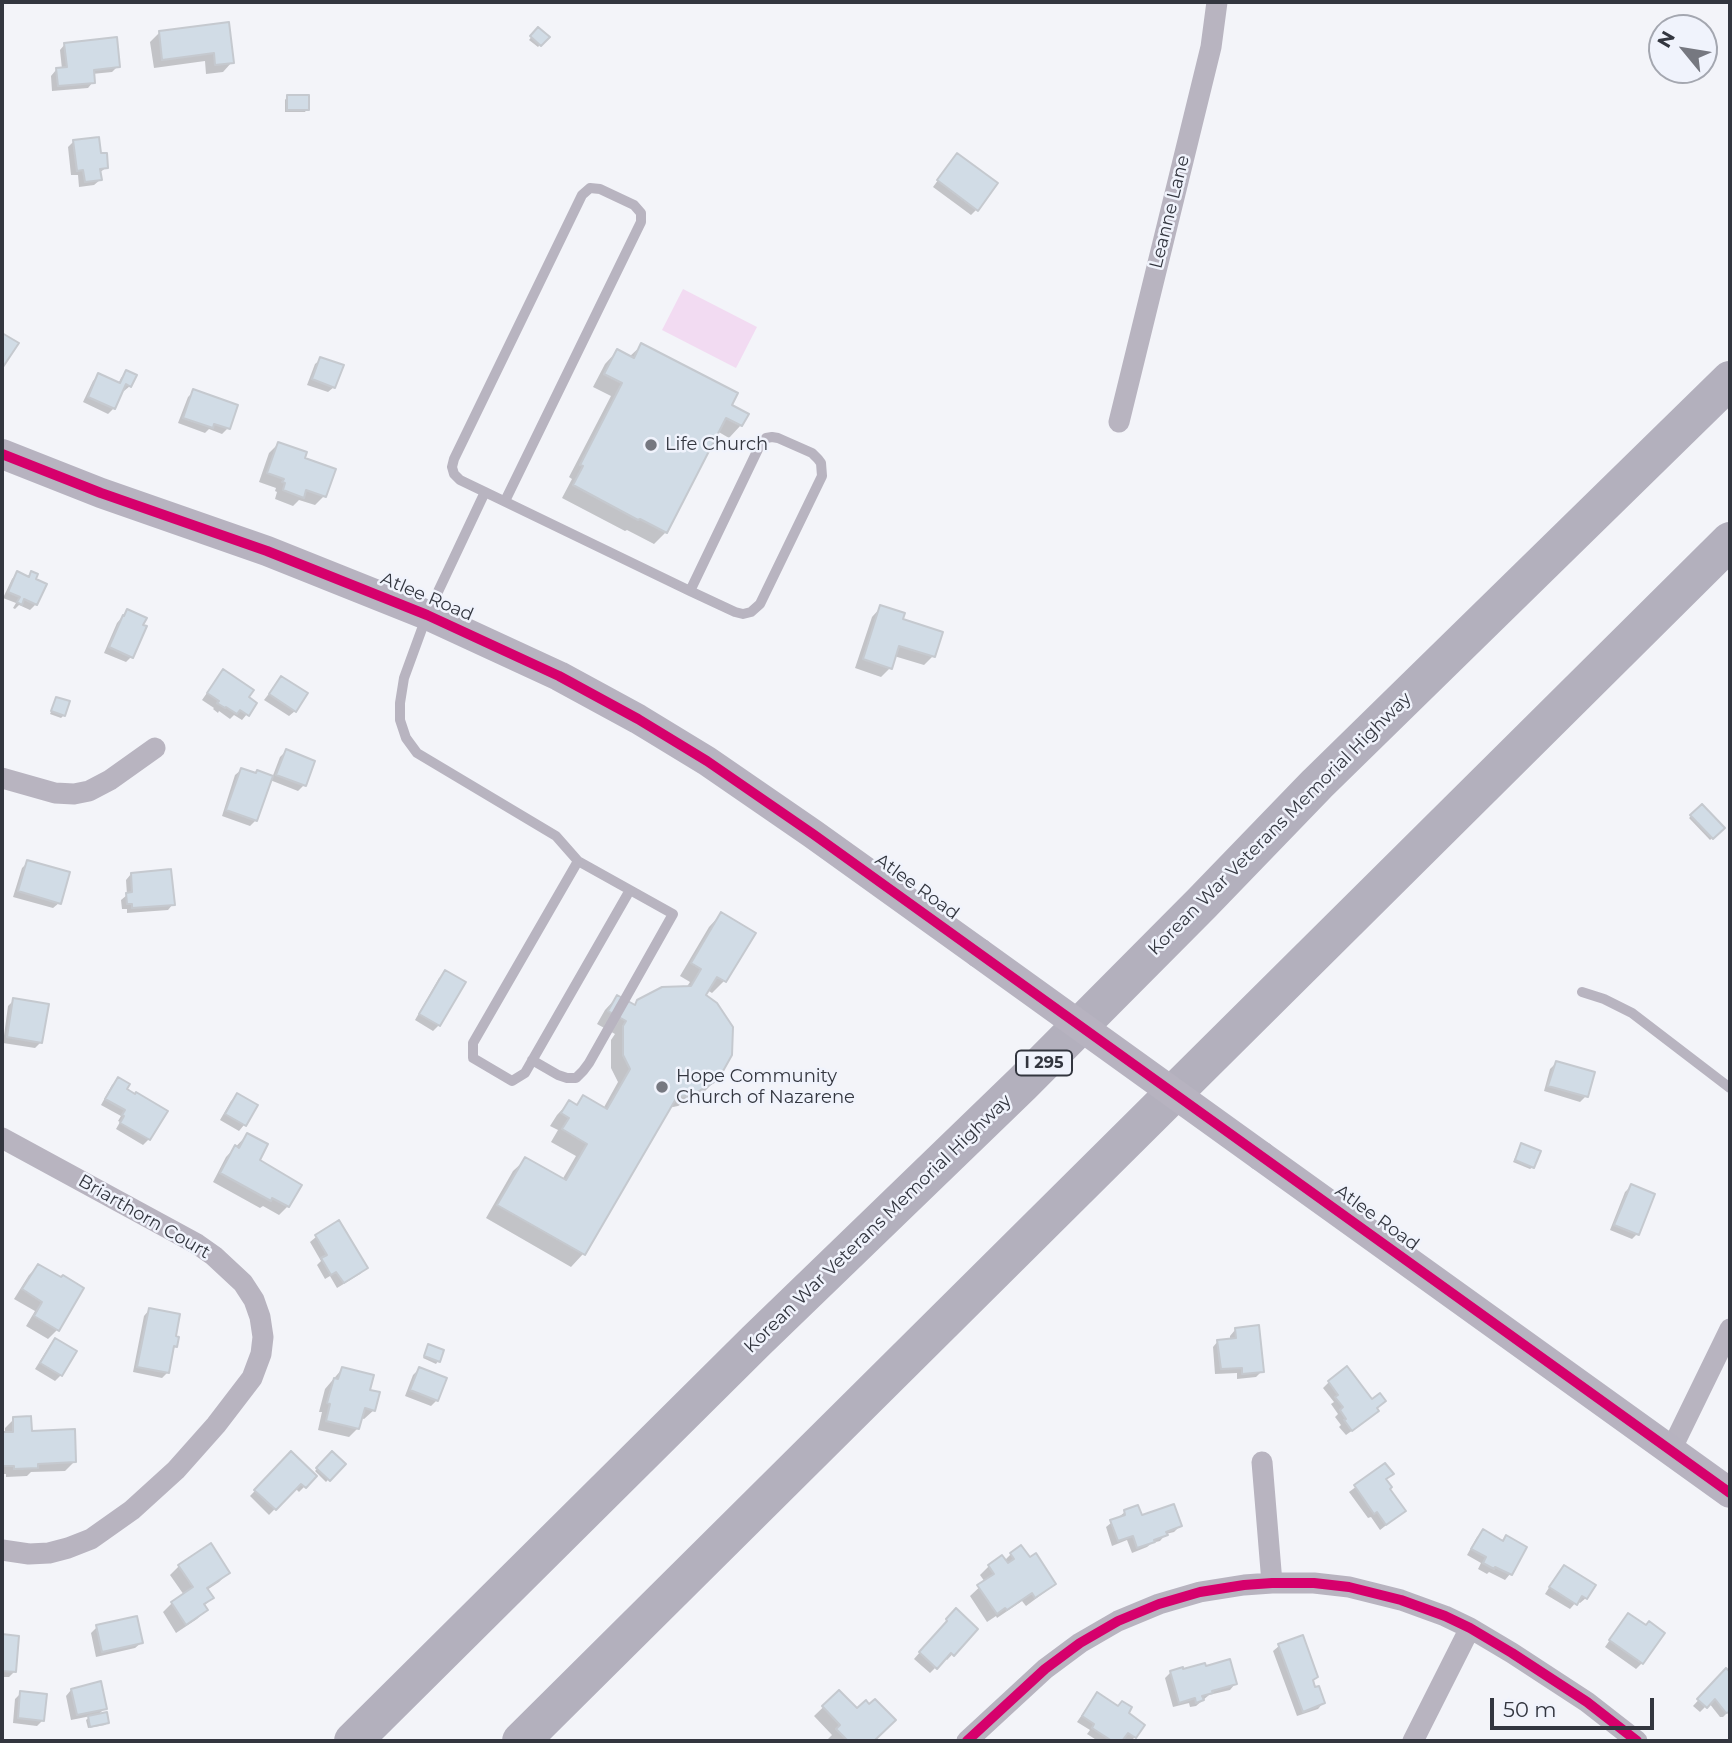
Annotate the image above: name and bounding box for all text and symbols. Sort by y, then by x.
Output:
north arrow [1648,14,1718,84]
text: N [1652,27,1680,52]
street label: Leanne Lane [1146,153,1194,271]
place label: Life Church [665,434,768,456]
marker: Life Church [643,437,659,453]
street label: Atlee Road [377,568,477,626]
street label: Korean War Veterans Memorial Highway [1144,688,1416,960]
street label: Atlee Road [871,849,963,925]
road number: I 295 [1016,1050,1072,1076]
place label: Hope Community Church of Nazarene [676,1066,855,1108]
marker: Hope Community Church of Nazarene [654,1079,670,1095]
street label: Korean War Veterans Memorial Highway [740,1090,1016,1358]
street label: Briarthorn Court [74,1170,214,1264]
street label: Atlee Road [1331,1180,1423,1256]
scale bar [1494,1684,1658,1728]
text: 50 m [1503,1697,1557,1722]

